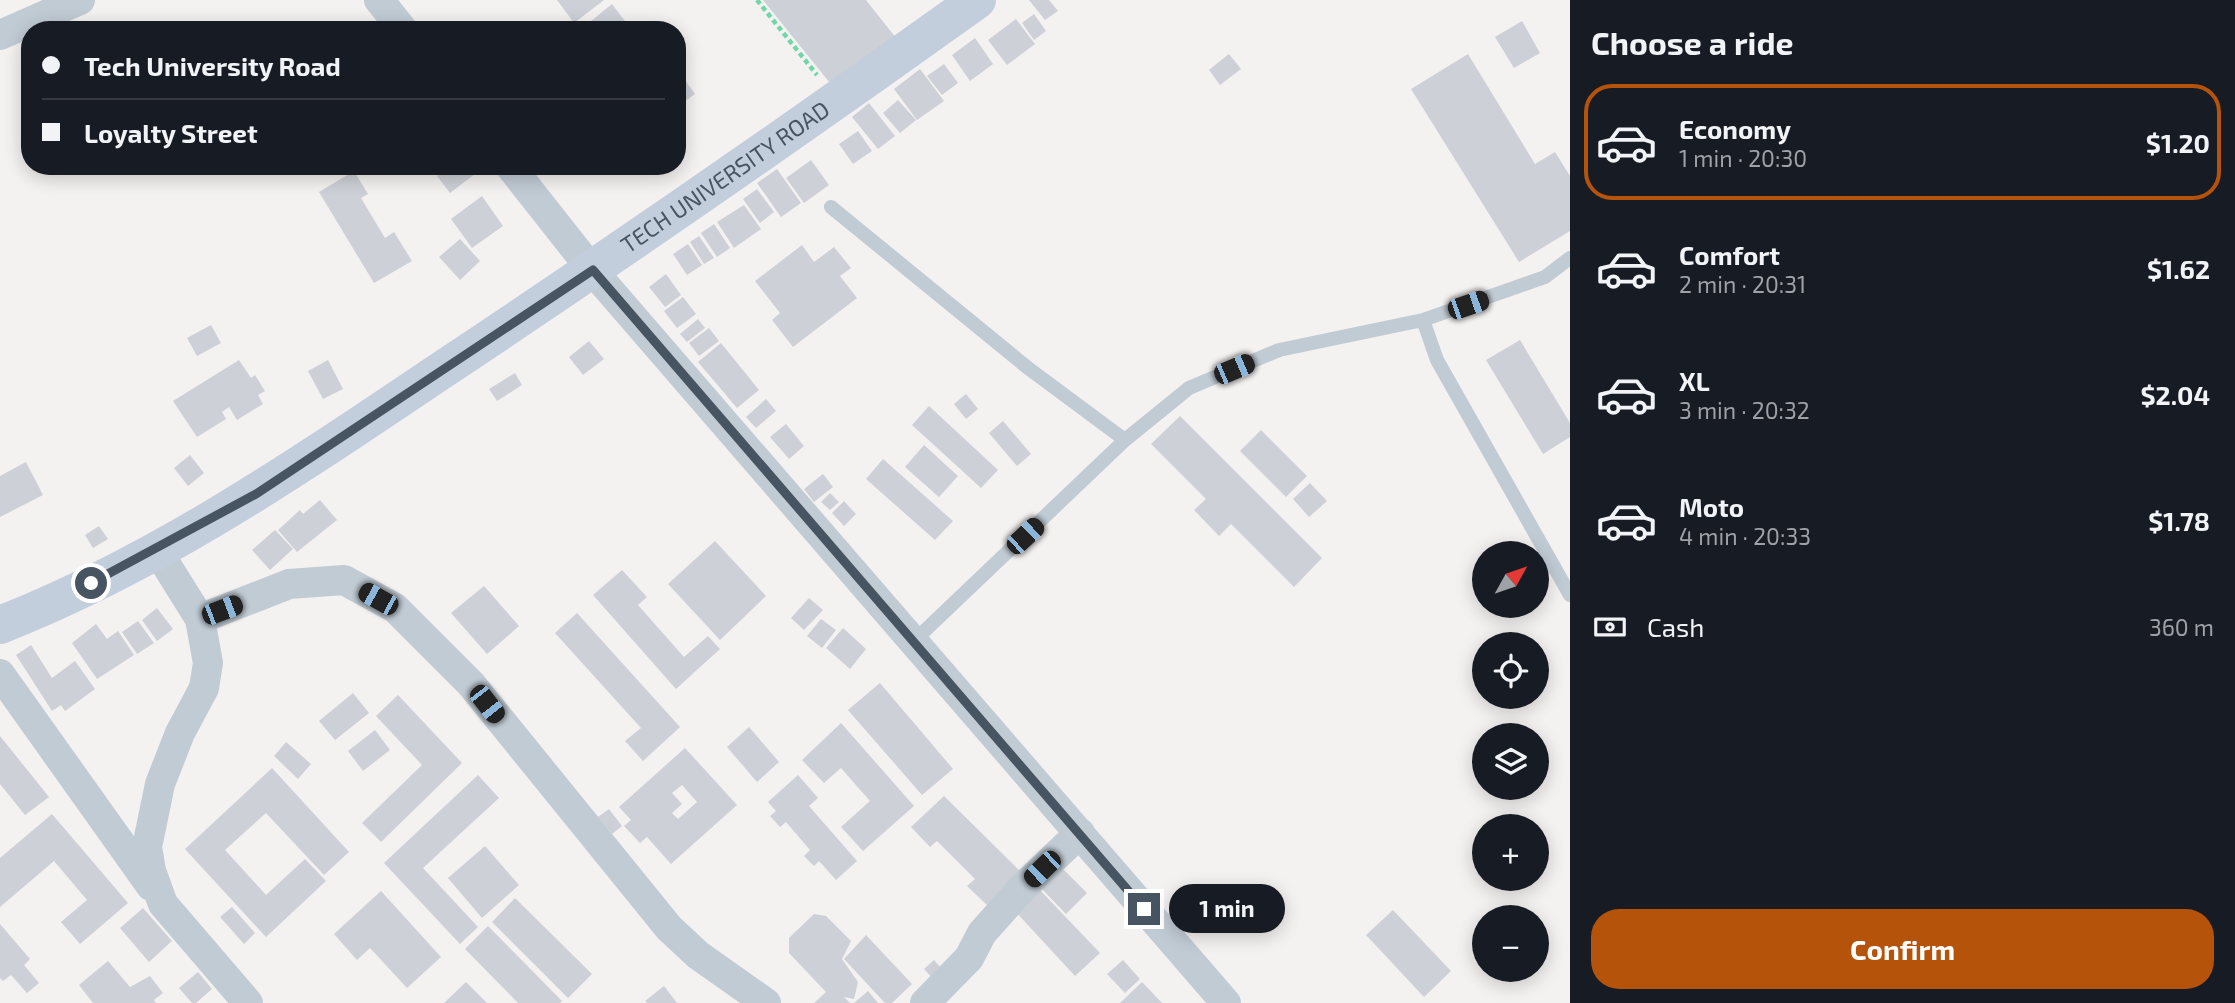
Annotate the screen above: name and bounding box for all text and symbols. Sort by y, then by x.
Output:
text: Choose a ride [1591,23,1794,61]
text: Tech University Road [84,50,341,81]
street label: TECH UNIVERSITY ROAD [615,94,834,258]
icon: car [1595,111,1658,174]
text: Economy [1679,113,1791,144]
text: Loyalty Street [84,117,258,148]
text: $1.20 [2146,127,2210,158]
text: 1 min · 20:30 [1679,144,1807,172]
icon: car [1595,237,1658,300]
text: Comfort [1679,239,1780,270]
text: $1.62 [2147,253,2210,284]
text: 2 min · 20:31 [1679,270,1806,298]
car [1445,288,1492,322]
car [1211,351,1258,387]
icon: car [1595,363,1658,426]
text: XL [1679,365,1710,396]
text: $2.04 [2141,379,2210,410]
text: 3 min · 20:32 [1679,396,1810,424]
icon: car [1595,489,1658,552]
text: Moto [1679,491,1744,522]
text: $1.78 [2148,505,2210,536]
car [1003,514,1048,558]
text: 4 min · 20:33 [1679,522,1811,550]
north arrow [1472,541,1549,618]
map controls [1472,541,1549,982]
route start [75,567,107,599]
car [355,580,402,618]
car [199,593,246,627]
icon: cash [1591,608,1629,646]
text: Cash [1647,611,1704,642]
text: 360 m [2149,613,2214,641]
button: locate [1472,632,1549,709]
car [466,681,509,727]
button: layers [1472,723,1549,800]
button: + [1472,814,1549,891]
car [1020,847,1065,891]
callout: 1 min [1168,884,1284,934]
route end [1128,893,1160,925]
text: 1 min [1199,894,1255,922]
button: − [1472,905,1549,982]
button: Confirm [1591,909,2214,989]

